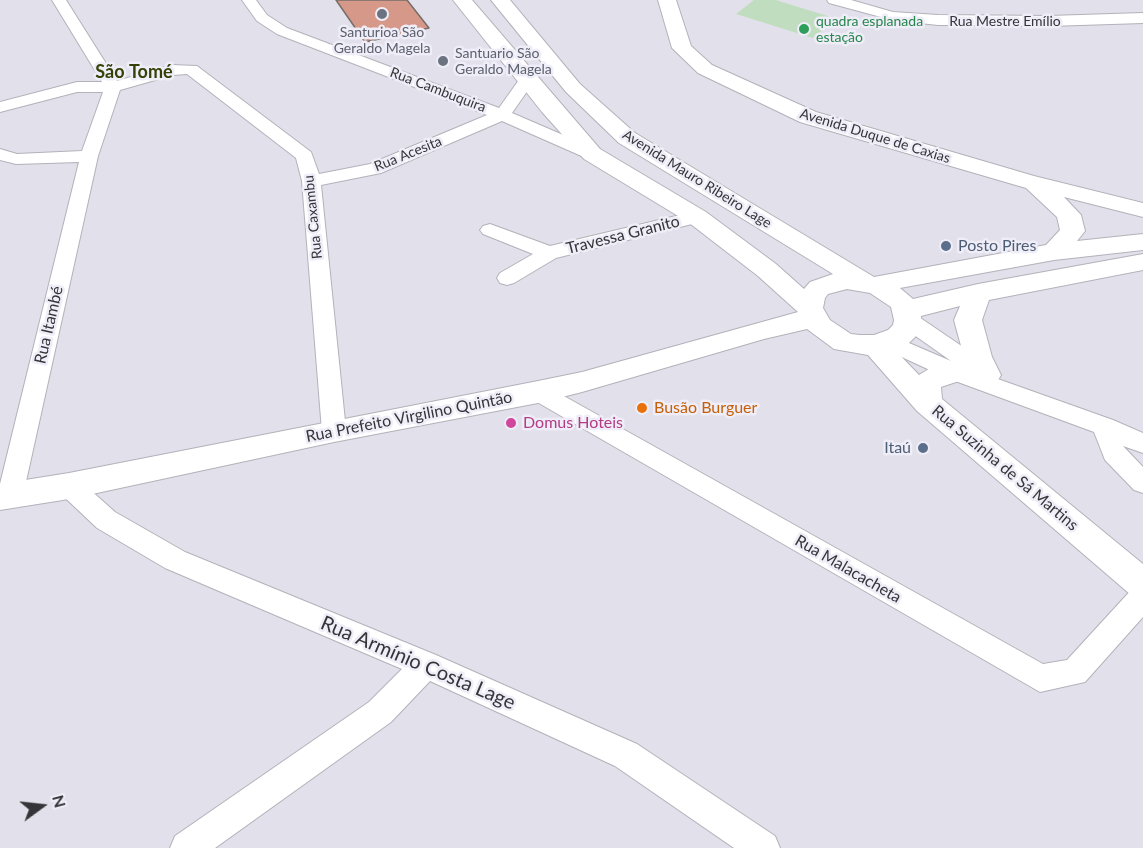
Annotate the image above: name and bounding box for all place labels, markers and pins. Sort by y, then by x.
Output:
marker: Santurioa São Geraldo Magela [375,7,389,21]
place label: quadra esplanada estação [816,13,923,46]
marker: quadra esplanada estação [797,22,811,36]
place label: Santurioa São Geraldo Magela [334,24,430,56]
place label: Santuario São Geraldo Magela [455,45,552,78]
marker: Santuario São Geraldo Magela [436,54,450,68]
place label: Posto Pires [958,236,1036,256]
marker: Posto Pires [939,239,953,253]
place label: Busão Burguer [654,398,757,418]
marker: Busão Burguer [635,401,649,415]
place label: Domus Hoteis [523,413,623,433]
marker: Domus Hoteis [504,416,518,430]
place label: Itaú [884,438,911,458]
marker: Itaú [916,441,930,455]

